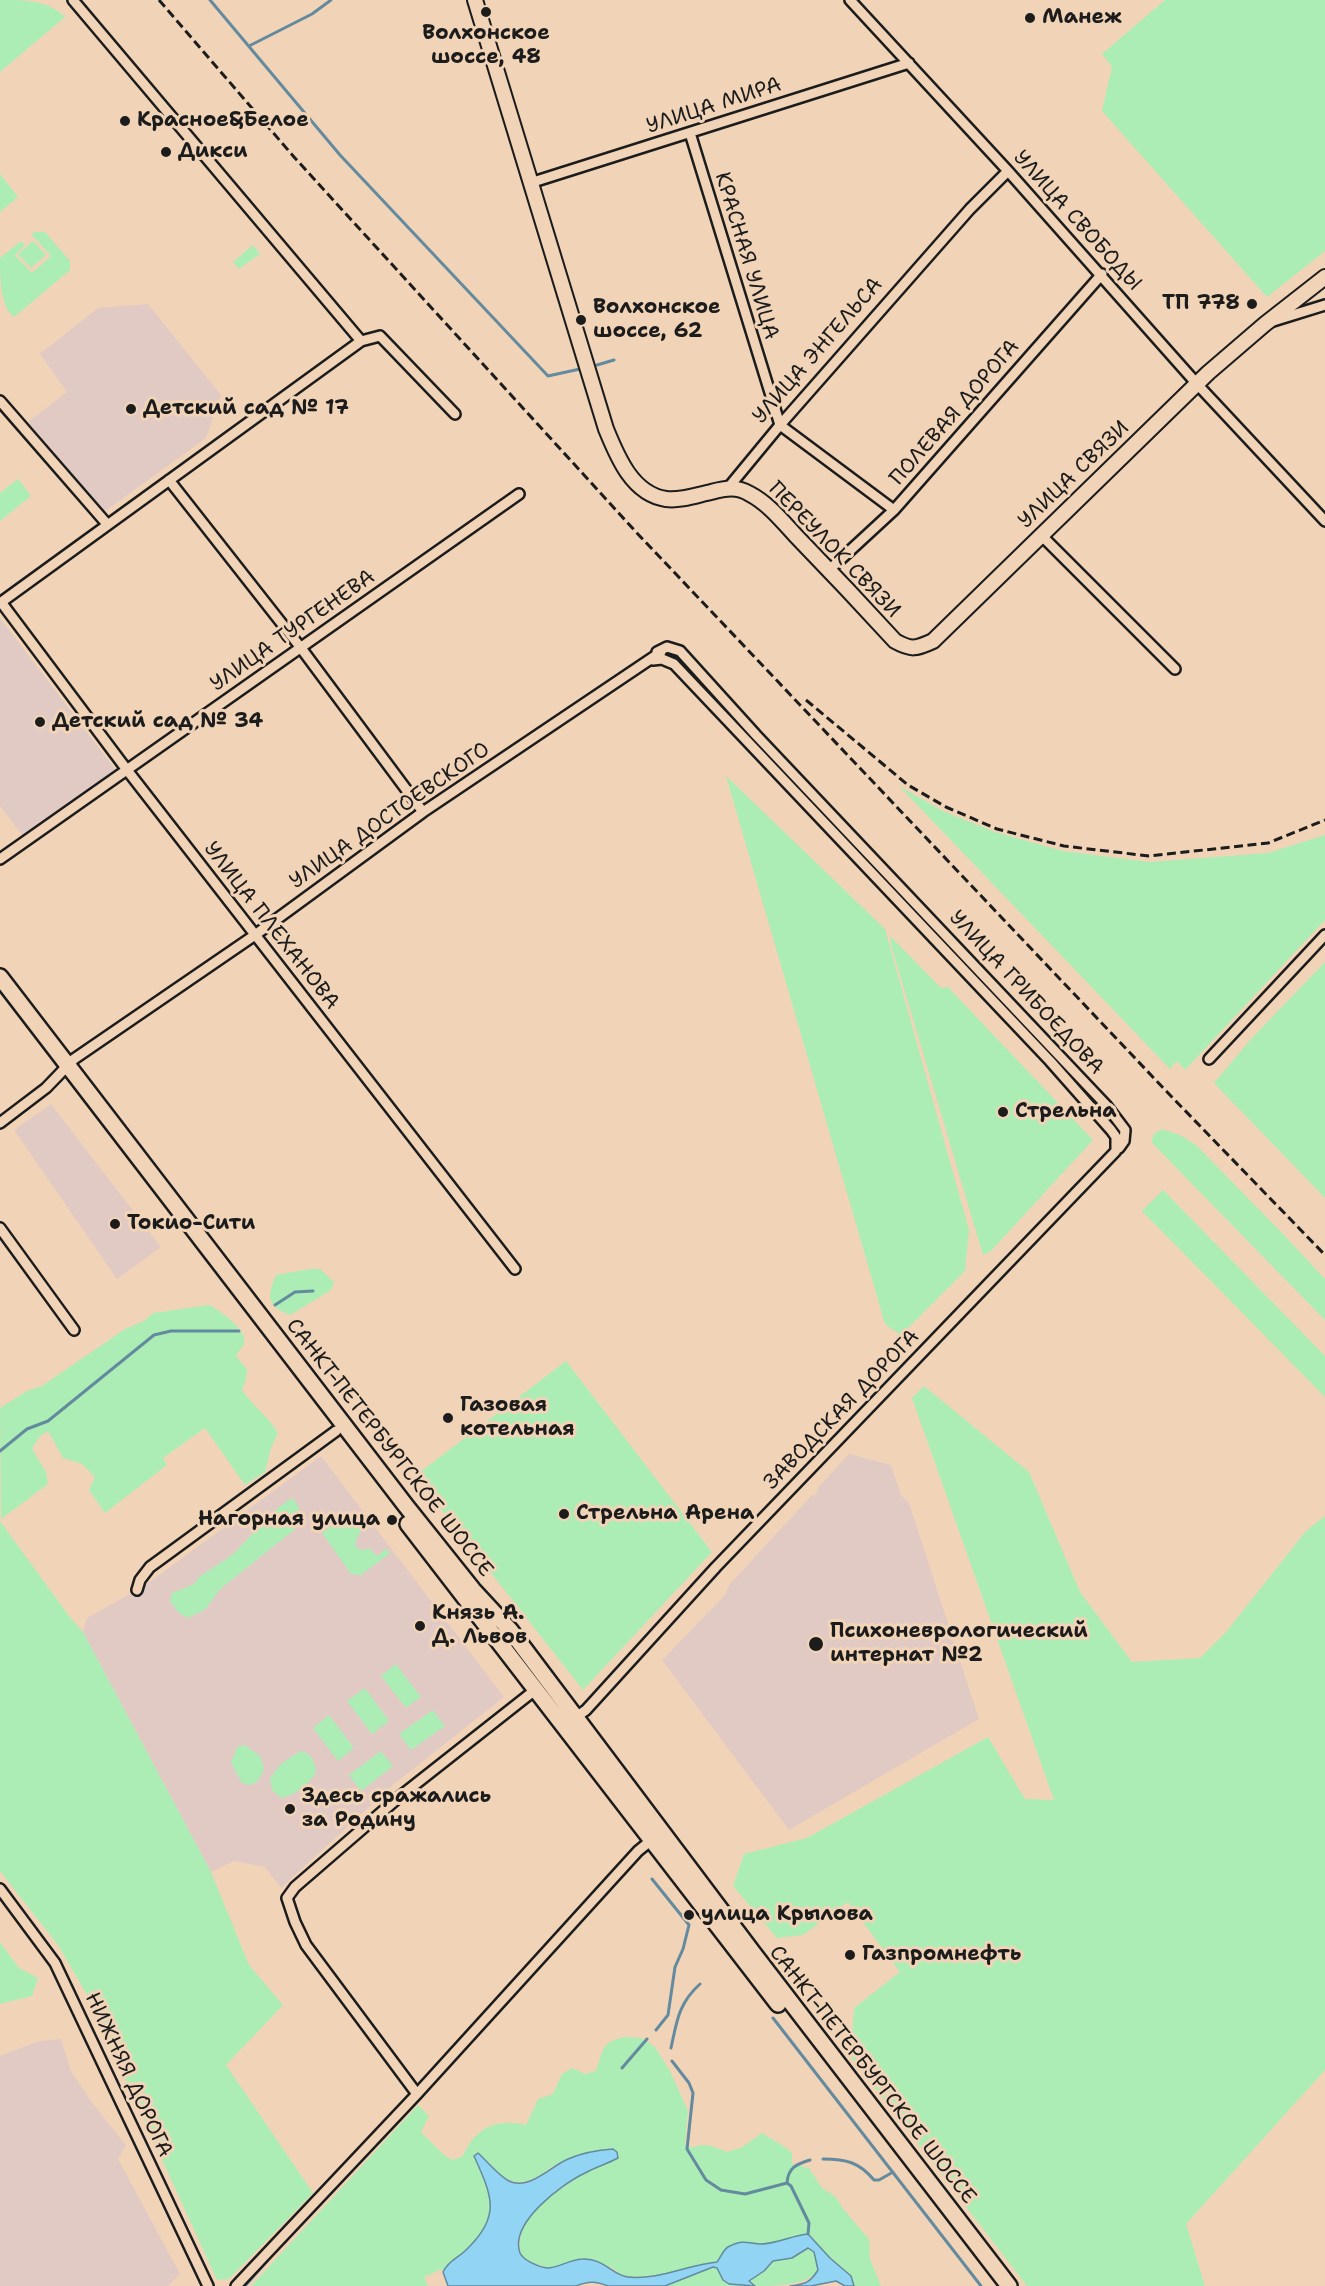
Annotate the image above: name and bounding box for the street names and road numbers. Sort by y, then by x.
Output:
street label: УЛИЦА МИРА [643,72,785,140]
street label: УЛИЦА СВОБОДЫ [1007,146,1147,296]
street label: КРАСНАЯ УЛИЦА [709,169,783,343]
street label: УЛИЦА ЭНГЕЛЬСА [748,273,888,429]
street label: ПОЛЕВАЯ ДОРОГА [885,335,1025,491]
street label: УЛИЦА СВЯЗИ [1013,416,1135,534]
street label: ПЕРЕУЛОК СВЯЗИ [763,477,905,623]
street label: УЛИЦА ТУРГЕНЕВА [206,565,380,697]
street label: УЛИЦА ДОСТОЕВСКОГО [285,737,495,895]
street label: УЛИЦА ПЛЕХАНОВА [198,837,344,1015]
street label: УЛИЦА ГРИБОЕДОВА [943,906,1109,1080]
street label: САНКТ-ПЕТЕРБУРГСКОЕ ШОССЕ [280,1314,498,1582]
street label: ЗАВОДСКАЯ ДОРОГА [759,1325,925,1495]
street label: САНКТ-ПЕТЕРБУРГСКОЕ ШОССЕ [763,1941,981,2209]
street label: НИЖНЯЯ ДОРОГА [79,1989,177,2161]

